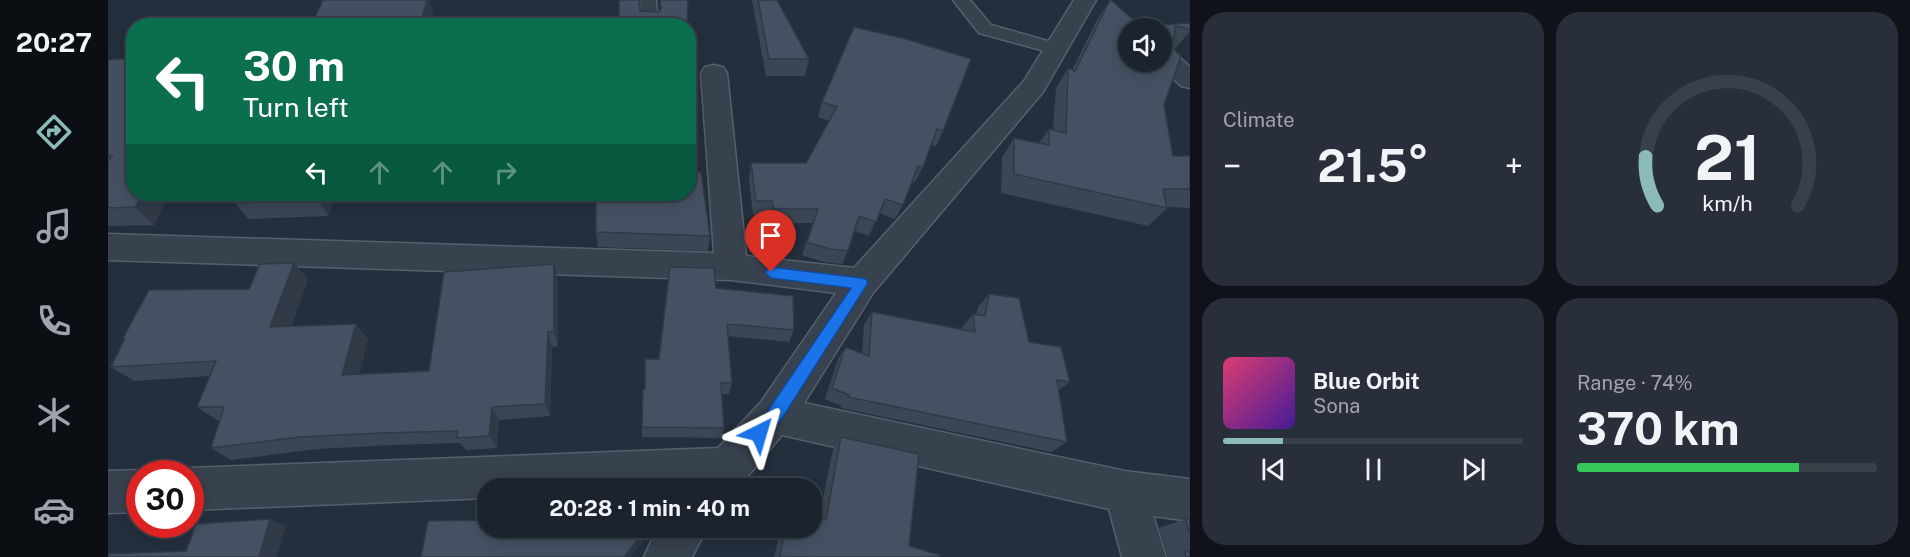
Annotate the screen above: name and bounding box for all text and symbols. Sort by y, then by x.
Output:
map controls [1118,18,1172,72]
button: sound [1118,18,1172,72]
text: 20:27 [16,26,92,58]
text: 30 m [243,41,345,90]
icon: left [144,42,222,120]
text: Turn left [243,91,349,123]
text: Climate [1223,108,1295,132]
icon: directions [33,111,75,153]
text: 21 [1694,121,1760,194]
text: 21.5° [1317,139,1429,192]
text: − [1223,147,1241,185]
text: + [1505,147,1523,185]
icon: left [300,156,333,189]
icon: ahead [363,156,396,189]
icon: ahead [426,156,459,189]
icon: right [489,156,522,189]
text: km/h [1702,191,1752,216]
icon: music [33,205,75,247]
pin [745,210,796,272]
icon: arrive [754,219,787,252]
icon: phone [33,300,75,342]
text: Blue Orbit [1313,368,1420,394]
text: Range · 74% [1577,371,1693,395]
icon: climate [33,394,75,436]
text: Sona [1313,394,1360,418]
position arrow [727,401,791,465]
text: 370 km [1577,402,1739,455]
icon: previous [1257,453,1290,486]
icon: pause [1357,453,1390,486]
icon: next [1457,453,1490,486]
speed limit sign: 30 [126,460,204,538]
icon: car [33,489,75,531]
text: 20:28 · 1 min · 40 m [549,495,750,521]

